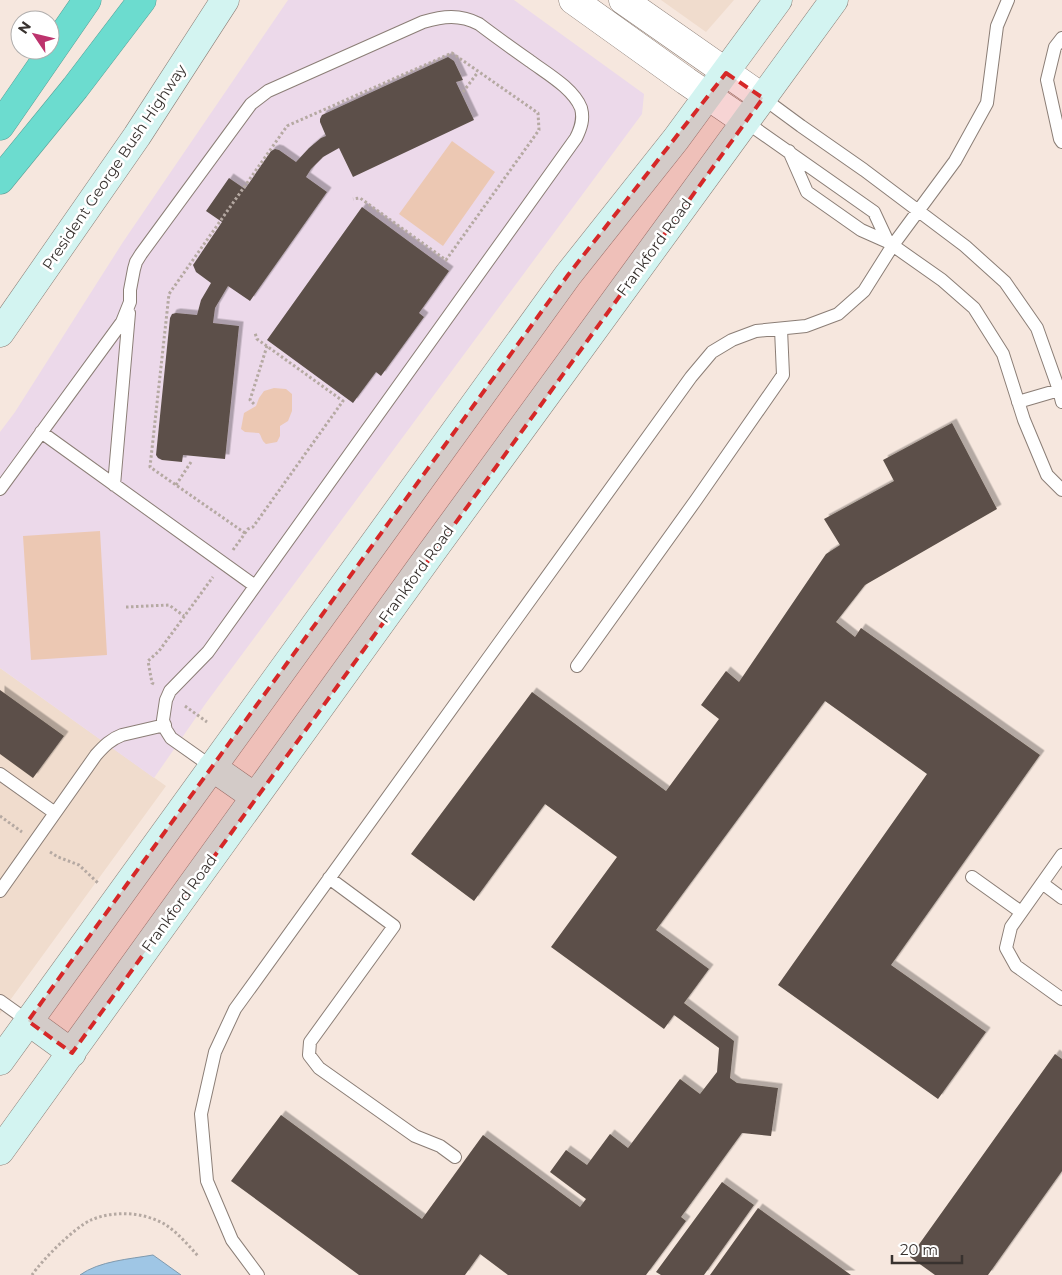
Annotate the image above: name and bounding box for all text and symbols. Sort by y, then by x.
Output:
north arrow [10,10,60,60]
text: N [14,18,35,37]
street label: President George Bush Highway [38,60,191,273]
street label: Frankford Road [612,194,696,300]
street label: Frankford Road [374,521,458,627]
street label: Frankford Road [137,850,221,956]
scale bar [892,1232,962,1264]
text: 20 m [900,1240,938,1259]

